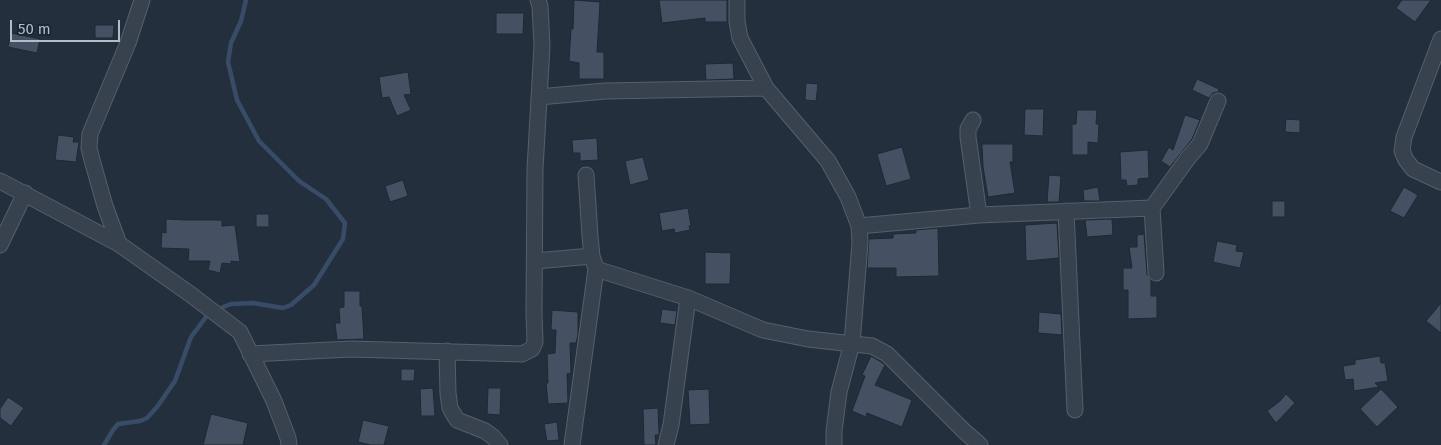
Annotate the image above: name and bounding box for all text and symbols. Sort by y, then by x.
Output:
scale bar [12,10,122,42]
text: 50 m [18,20,51,38]

